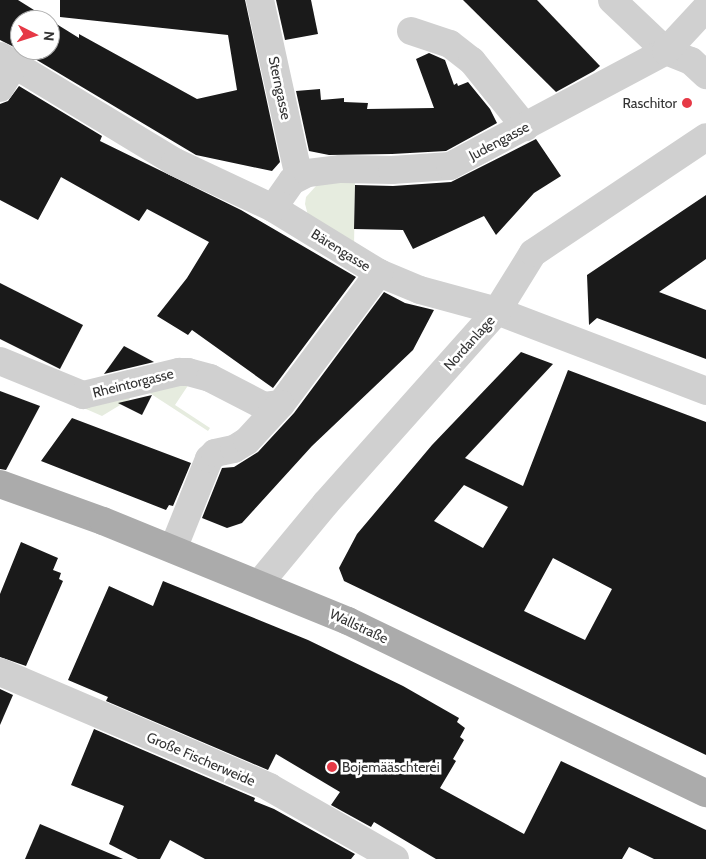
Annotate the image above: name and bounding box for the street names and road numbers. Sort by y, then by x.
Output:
street label: Sterngasse [265,55,295,121]
street label: Judengasse [466,118,532,164]
street label: Bärengasse [308,225,374,275]
street label: Nordanlage [440,312,498,374]
street label: Rheintorgasse [91,365,175,401]
street label: Wallstraße [327,605,391,647]
street label: Große Fischerweide [144,729,258,789]

